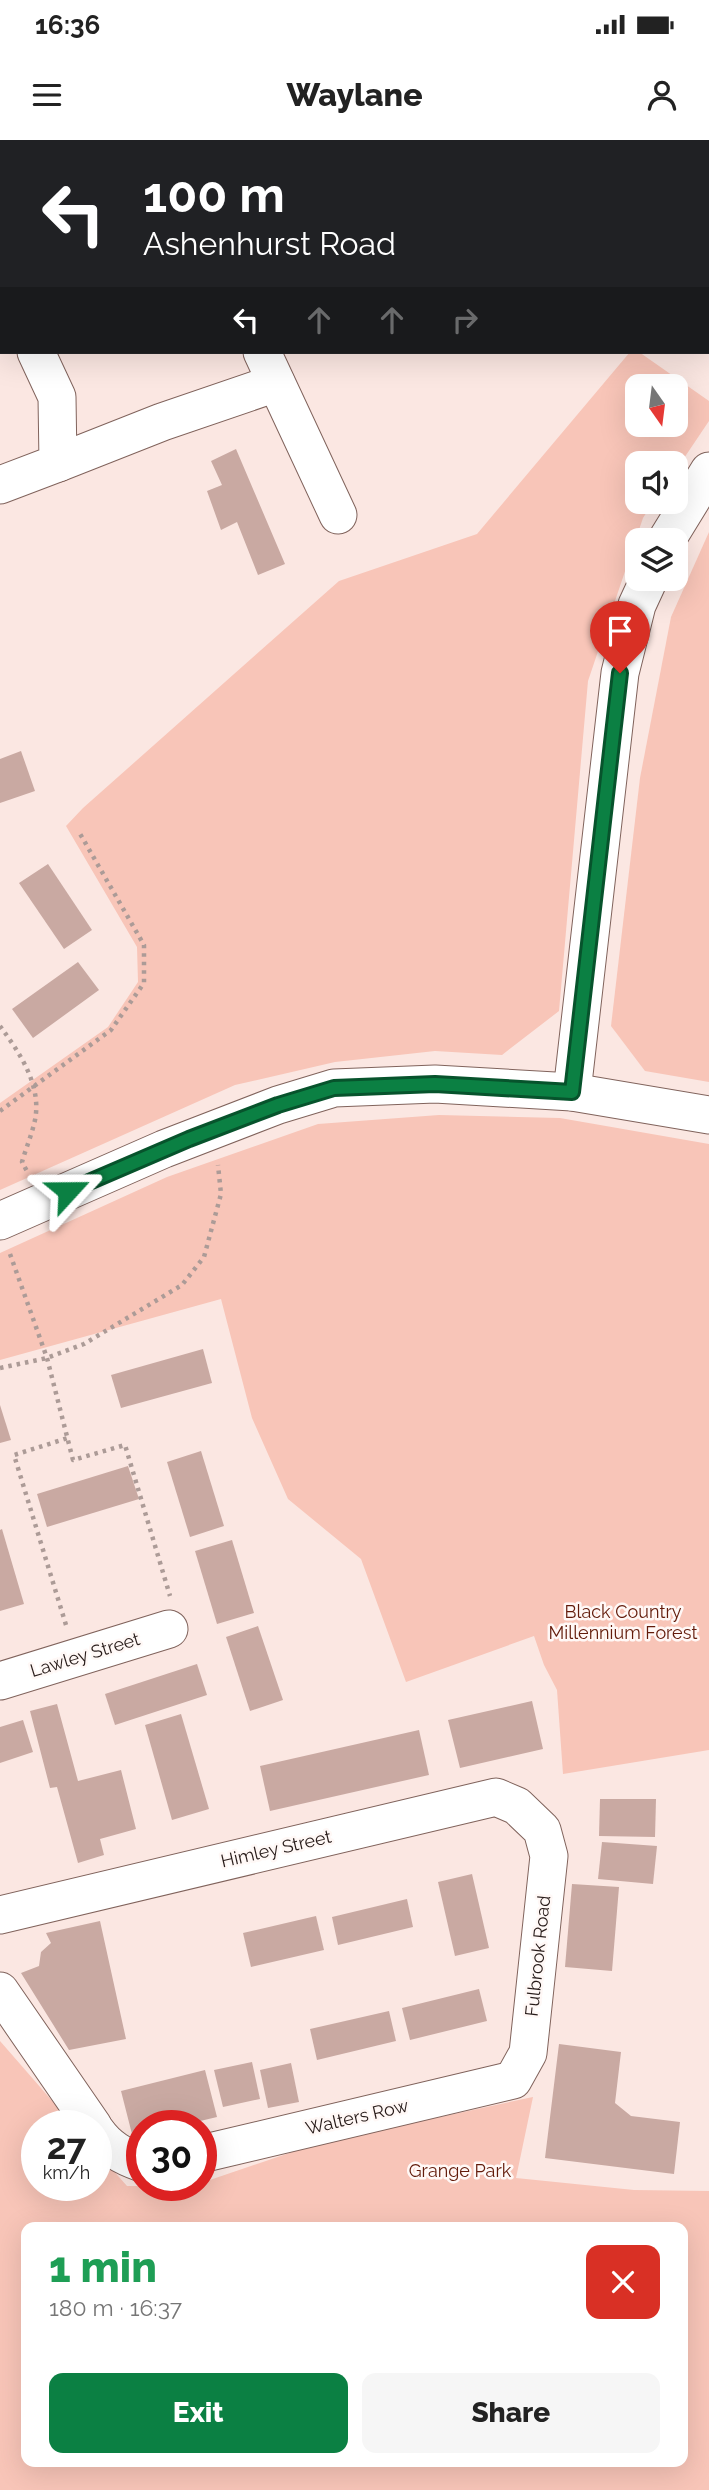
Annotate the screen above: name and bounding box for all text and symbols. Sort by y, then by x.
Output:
text: 16:36 [35,10,100,40]
icon: menu [28,76,66,114]
text: Waylane [287,76,422,113]
icon: person [643,76,681,114]
text: 100 m [143,166,285,223]
icon: left [28,168,119,259]
text: Ashenhurst Road [143,225,396,262]
icon: left [227,301,265,339]
icon: ahead [300,301,338,339]
icon: ahead [373,301,411,339]
icon: right [446,301,484,339]
north arrow [625,374,688,438]
map controls [625,374,688,591]
button: sound [625,451,688,514]
button: layers [625,528,688,591]
pin [590,601,650,673]
icon: arrive [601,612,639,650]
position arrow [31,1154,105,1228]
park label: Black Country Millennium Forest [549,1601,697,1643]
street label: Lawley Street [27,1628,142,1681]
street label: Himley Street [219,1826,333,1871]
street label: Fulbrook Road [521,1894,554,2017]
street label: Walters Row [303,2094,411,2139]
speed limit sign: 30 [126,2110,217,2201]
text: 27 [47,2126,86,2167]
park label: Grange Park [409,2160,512,2181]
text: km/h [43,2162,90,2183]
text: 1 min [49,2243,157,2292]
button: close [586,2245,660,2319]
text: 180 m · 16:37 [49,2294,182,2321]
button: Exit [49,2373,348,2453]
button: Share [362,2373,660,2453]

